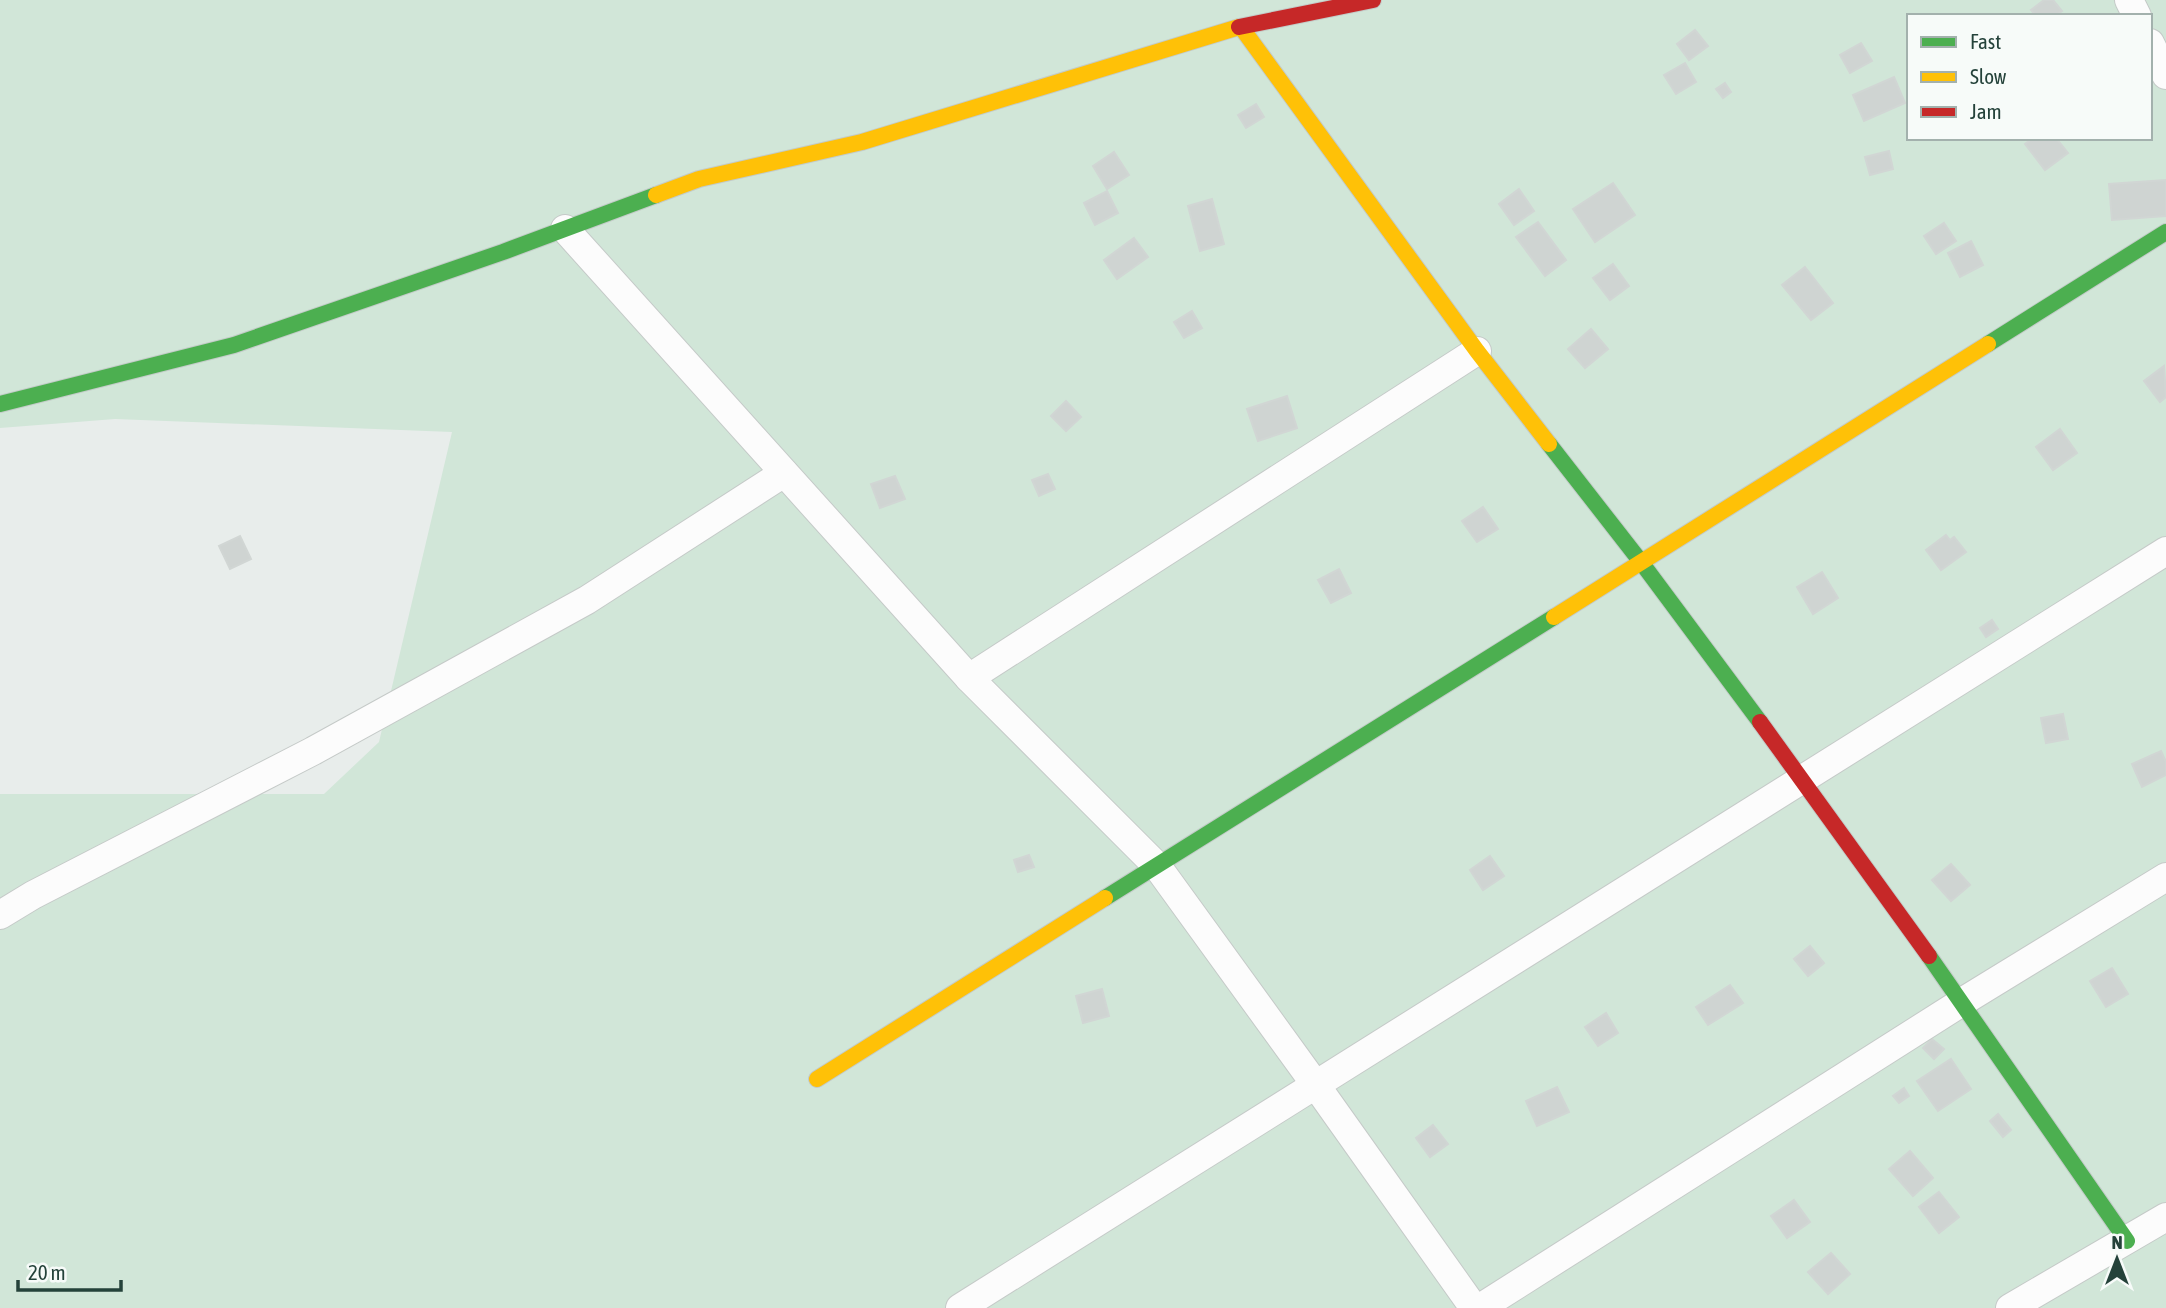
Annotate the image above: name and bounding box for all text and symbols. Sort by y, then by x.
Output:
legend [1907,14,2152,140]
text: Fast [1970,29,2001,53]
text: Slow [1970,64,2007,88]
text: Jam [1970,99,2002,123]
north arrow [2082,1224,2152,1294]
text: N [2111,1231,2123,1253]
scale bar [18,1248,121,1292]
text: 20 m [28,1260,66,1284]

